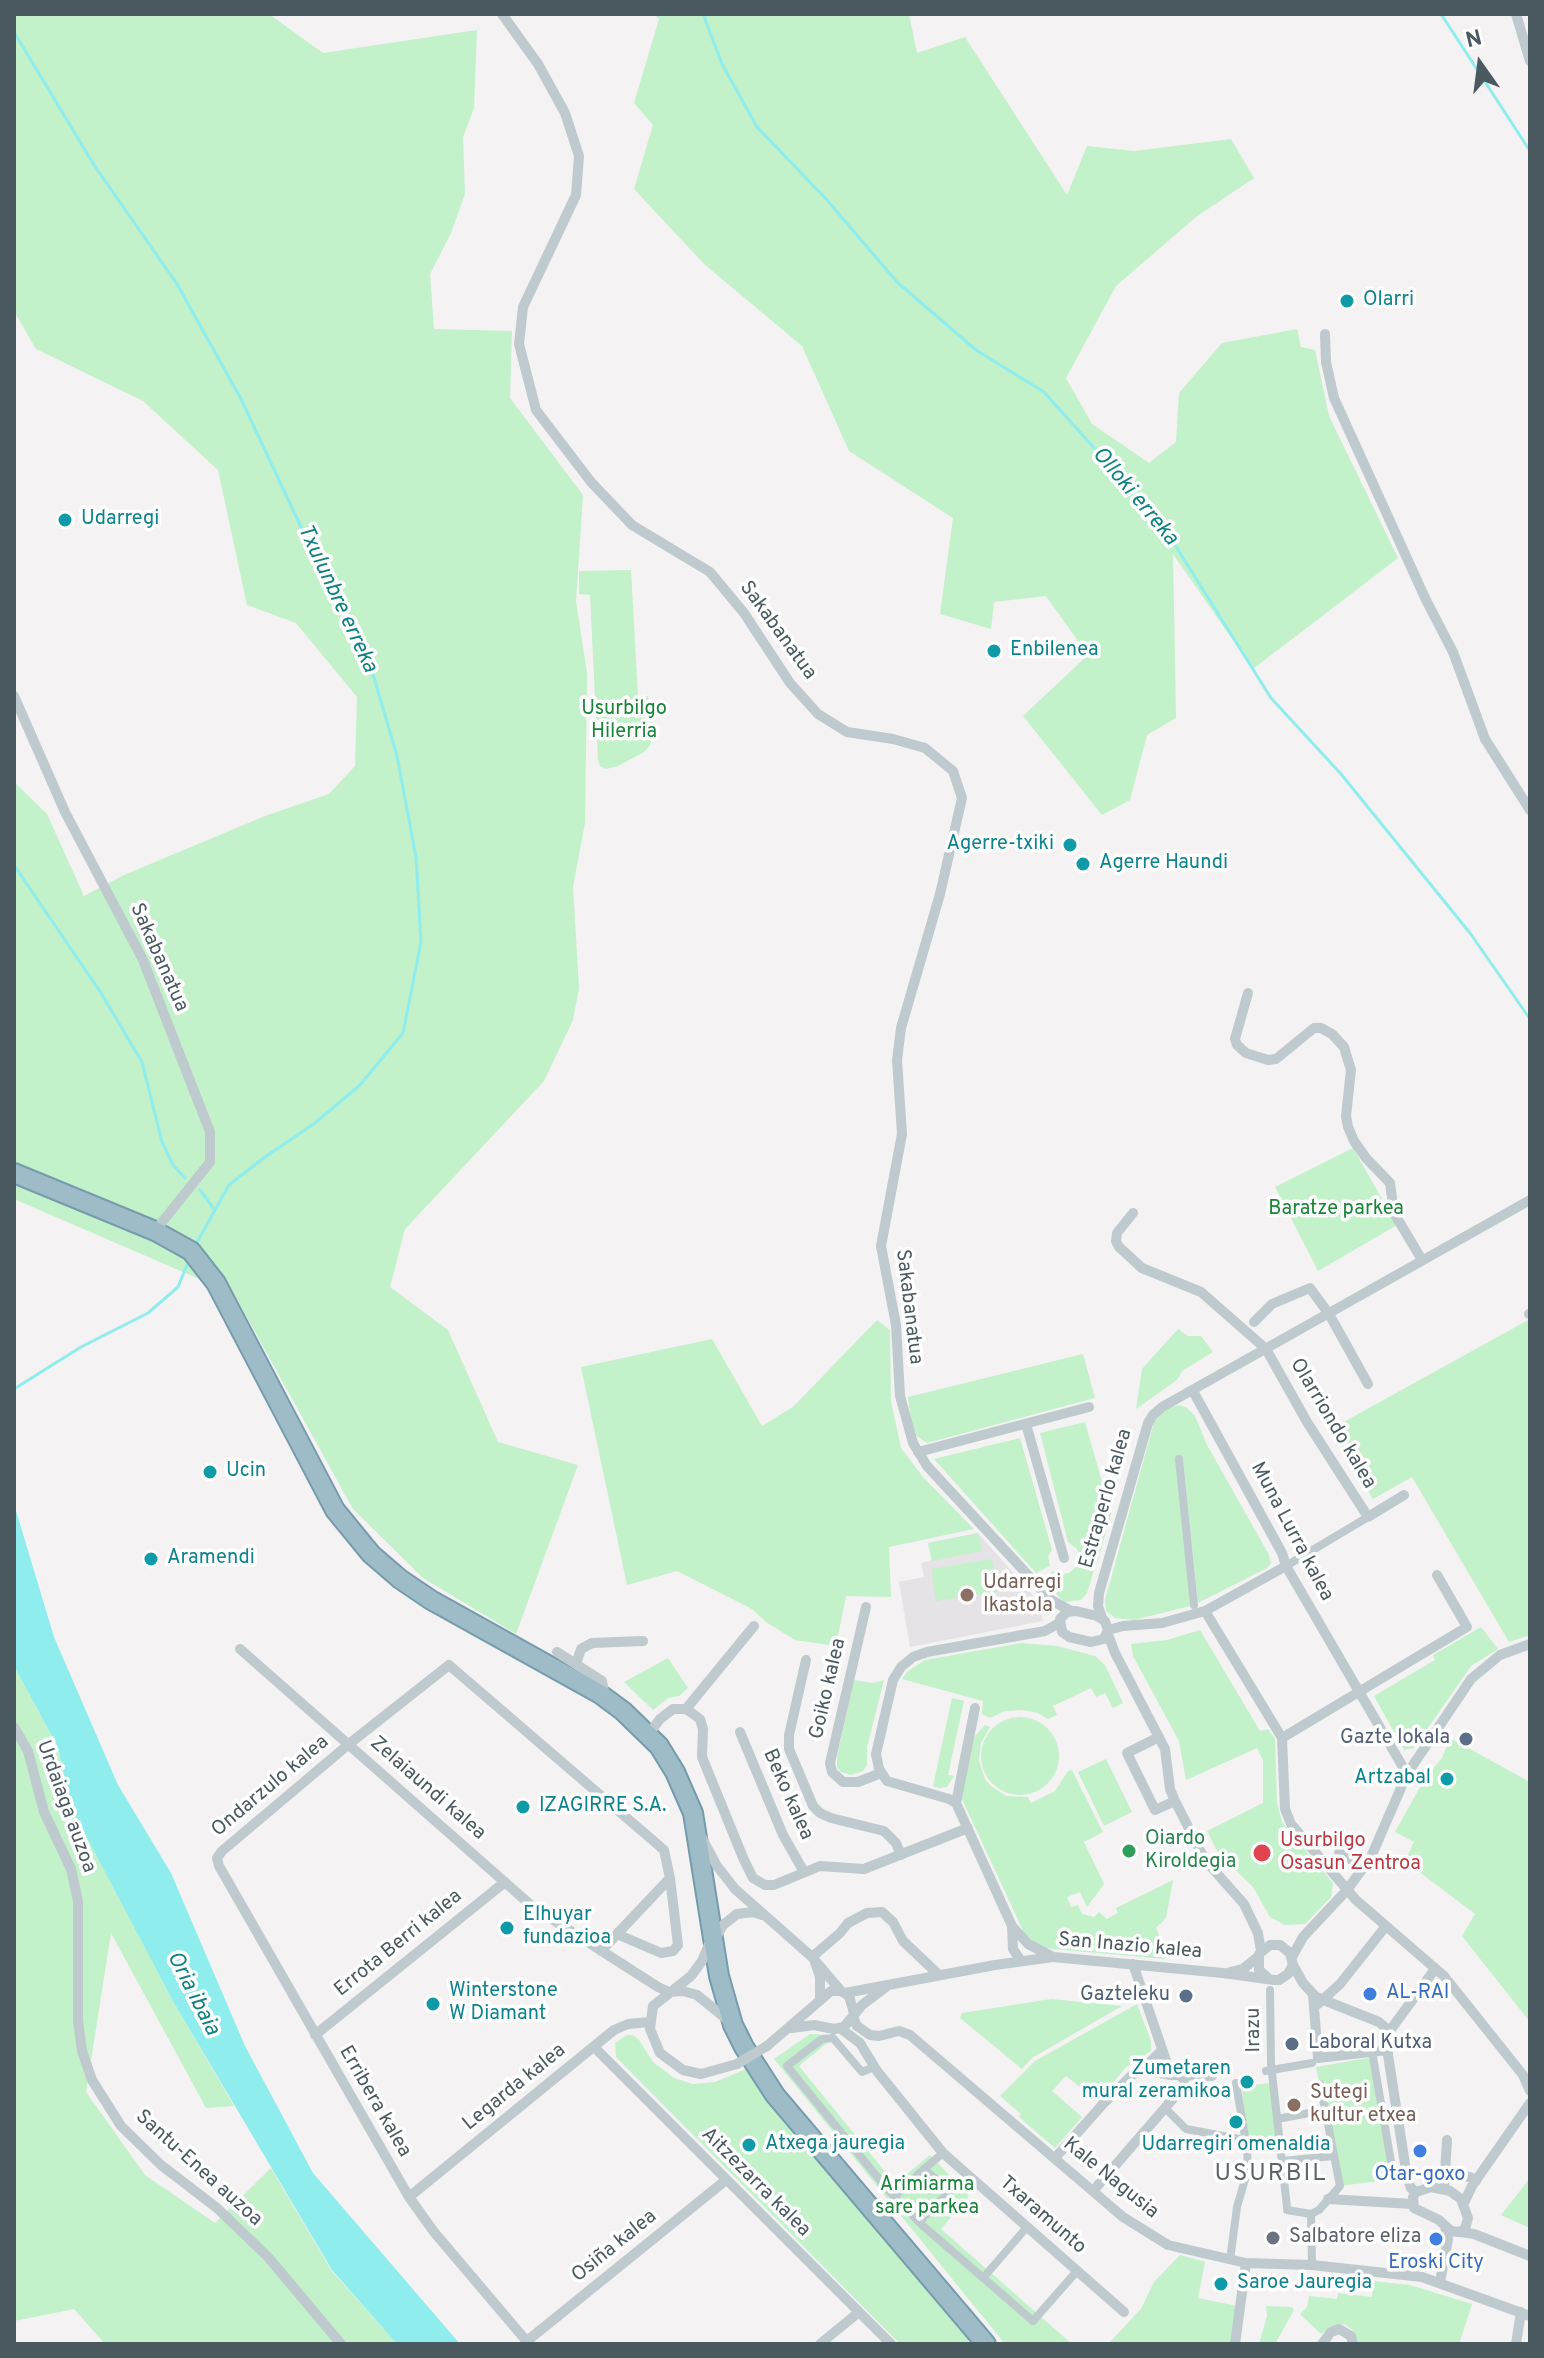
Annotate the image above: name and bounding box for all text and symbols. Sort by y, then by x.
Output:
north arrow [1440,24,1520,104]
text: N [1463,25,1485,55]
place label: Olarri [1363,289,1414,313]
marker: Olarri [1338,292,1356,310]
water label: Olloki erreka [1085,442,1183,552]
place label: Udarregi [81,508,159,532]
marker: Udarregi [56,511,74,529]
water label: Txulunbre erreka [290,521,382,677]
street label: Sakabanatua [733,577,821,685]
place label: Enbilenea [1010,639,1098,663]
marker: Enbilenea [985,642,1003,660]
park label: Usurbilgo Hilerria [581,698,667,745]
place label: Agerre-txiki [947,833,1054,857]
marker: Agerre-txiki [1061,836,1079,854]
place label: Agerre Haundi [1099,852,1228,876]
marker: Agerre Haundi [1074,855,1092,873]
street label: Sakabanatua [123,900,193,1016]
park label: Baratze parkea [1268,1198,1404,1222]
street label: Sakabanatua [889,1248,927,1366]
street label: Olarriondo kalea [1284,1354,1380,1494]
street label: Estraperlo kalea [1076,1426,1138,1572]
street label: Muna Lurra kalea [1244,1458,1338,1606]
place label: Ucin [226,1460,266,1484]
marker: Ucin [201,1463,219,1481]
place label: Aramendi [167,1547,255,1571]
marker: Aramendi [142,1550,160,1568]
place label: Udarregi Ikastola [983,1572,1061,1619]
marker: Udarregi Ikastola [958,1586,976,1604]
street label: Goiko kalea [806,1636,852,1742]
place label: Gazte lokala [1340,1727,1450,1751]
marker: Gazte lokala [1457,1730,1475,1748]
street label: Ondarzulo kalea [208,1731,334,1843]
street label: Zelaiaundi kalea [364,1732,490,1846]
street label: Urdaiaga auzoa [30,1738,100,1876]
street label: Beko kalea [756,1746,818,1844]
place label: Artzabal [1354,1767,1431,1791]
marker: Artzabal [1438,1770,1456,1788]
place label: IZAGIRRE S.A. [539,1795,667,1819]
marker: IZAGIRRE S.A. [514,1798,532,1816]
place label: Oiardo Kiroldegia [1145,1828,1236,1875]
place label: Usurbilgo Osasun Zentroa [1280,1830,1421,1877]
marker: Oiardo Kiroldegia [1120,1842,1138,1860]
marker: Usurbilgo Osasun Zentroa [1251,1842,1273,1864]
street label: Errota Berri kalea [331,1885,467,2003]
place label: Elhuyar fundazioa [523,1904,611,1951]
marker: Elhuyar fundazioa [498,1919,516,1937]
street label: San Inazio kalea [1057,1929,1203,1965]
water label: Oria ibaia [160,1948,224,2040]
place label: Winterstone W Diamant [449,1980,558,2027]
place label: AL-RAI [1386,1982,1449,2006]
place label: Gazteleku [1080,1984,1170,2008]
marker: AL-RAI [1361,1985,1379,2003]
marker: Gazteleku [1177,1987,1195,2005]
marker: Winterstone W Diamant [424,1995,442,2013]
street label: Irazu [1243,2007,1267,2053]
place label: Laboral Kutxa [1308,2032,1432,2056]
marker: Laboral Kutxa [1283,2035,1301,2053]
street label: Legarda kalea [459,2039,571,2137]
street label: Erribera kalea [332,2042,416,2162]
place label: Zumetaren mural zeramikoa [1082,2058,1231,2105]
marker: Zumetaren mural zeramikoa [1238,2073,1256,2091]
place label: Sutegi kultur etxea [1310,2082,1416,2129]
marker: Sutegi kultur etxea [1285,2096,1303,2114]
street label: Santu-Enea auzoa [129,2106,267,2232]
marker: Udarregiri omenaldia [1227,2113,1245,2131]
street label: Aitzezarra kalea [695,2123,815,2243]
place label: Atxega jauregia [765,2133,905,2157]
street label: Kale Nagusia [1057,2133,1163,2225]
place label: Udarregiri omenaldia [1142,2134,1330,2158]
marker: Atxega jauregia [740,2136,758,2154]
marker: Otar-goxo [1411,2142,1429,2160]
district label: USURBIL [1214,2161,1328,2189]
place label: Otar-goxo [1374,2164,1466,2188]
street label: Txaramunto [994,2172,1090,2260]
park label: Arimiarma sare parkea [875,2174,979,2221]
street label: Osiña kalea [568,2206,662,2288]
place label: Salbatore eliza [1289,2226,1421,2250]
marker: Salbatore eliza [1264,2229,1282,2247]
marker: Eroski City [1427,2230,1445,2248]
place label: Eroski City [1388,2252,1484,2276]
place label: Saroe Jauregia [1237,2272,1372,2296]
marker: Saroe Jauregia [1212,2275,1230,2293]

